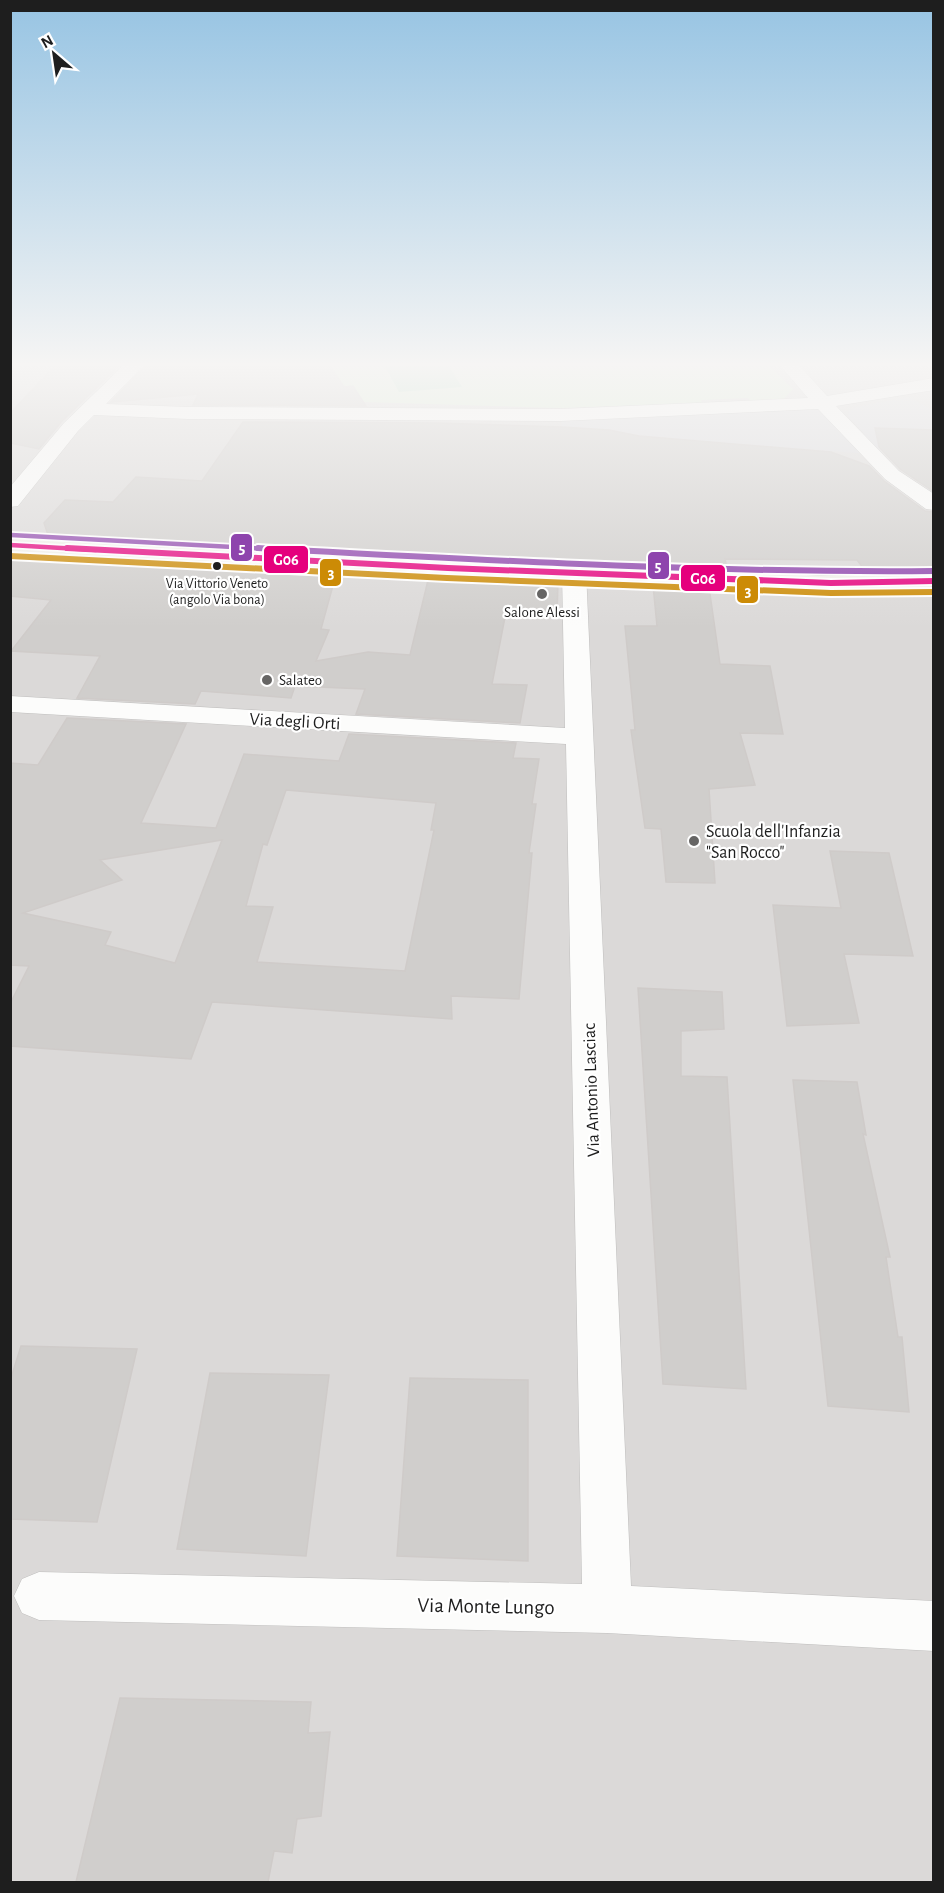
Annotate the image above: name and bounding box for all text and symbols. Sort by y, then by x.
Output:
north arrow [24,24,84,84]
text: N [38,32,56,51]
line badge: 5 [230,533,253,562]
text: 5 [239,540,246,556]
line badge: G06 [263,545,309,574]
line badge: 5 [647,551,670,580]
text: G06 [273,552,299,568]
line badge: 3 [319,558,342,587]
text: 5 [655,558,662,574]
marker: Via Vittorio Veneto (angolo Via bona) [211,560,223,572]
line badge: G06 [680,564,726,592]
text: 3 [328,565,335,581]
text: G06 [690,571,716,587]
line badge: 3 [736,575,759,604]
place label: Via Vittorio Veneto (angolo Via bona) [166,577,268,607]
text: 3 [745,583,752,599]
marker: Salone Alessi [535,587,549,601]
place label: Salone Alessi [504,605,580,620]
marker: Salateo [260,673,274,687]
place label: Salateo [279,673,322,688]
street label: Via degli Orti [249,711,341,733]
place label: Scuola dell'Infanzia "San Rocco" [706,823,841,862]
marker: Scuola dell'Infanzia "San Rocco" [687,834,701,848]
street label: Via Antonio Lasciac [581,1023,603,1157]
street label: Via Monte Lungo [417,1595,555,1618]

